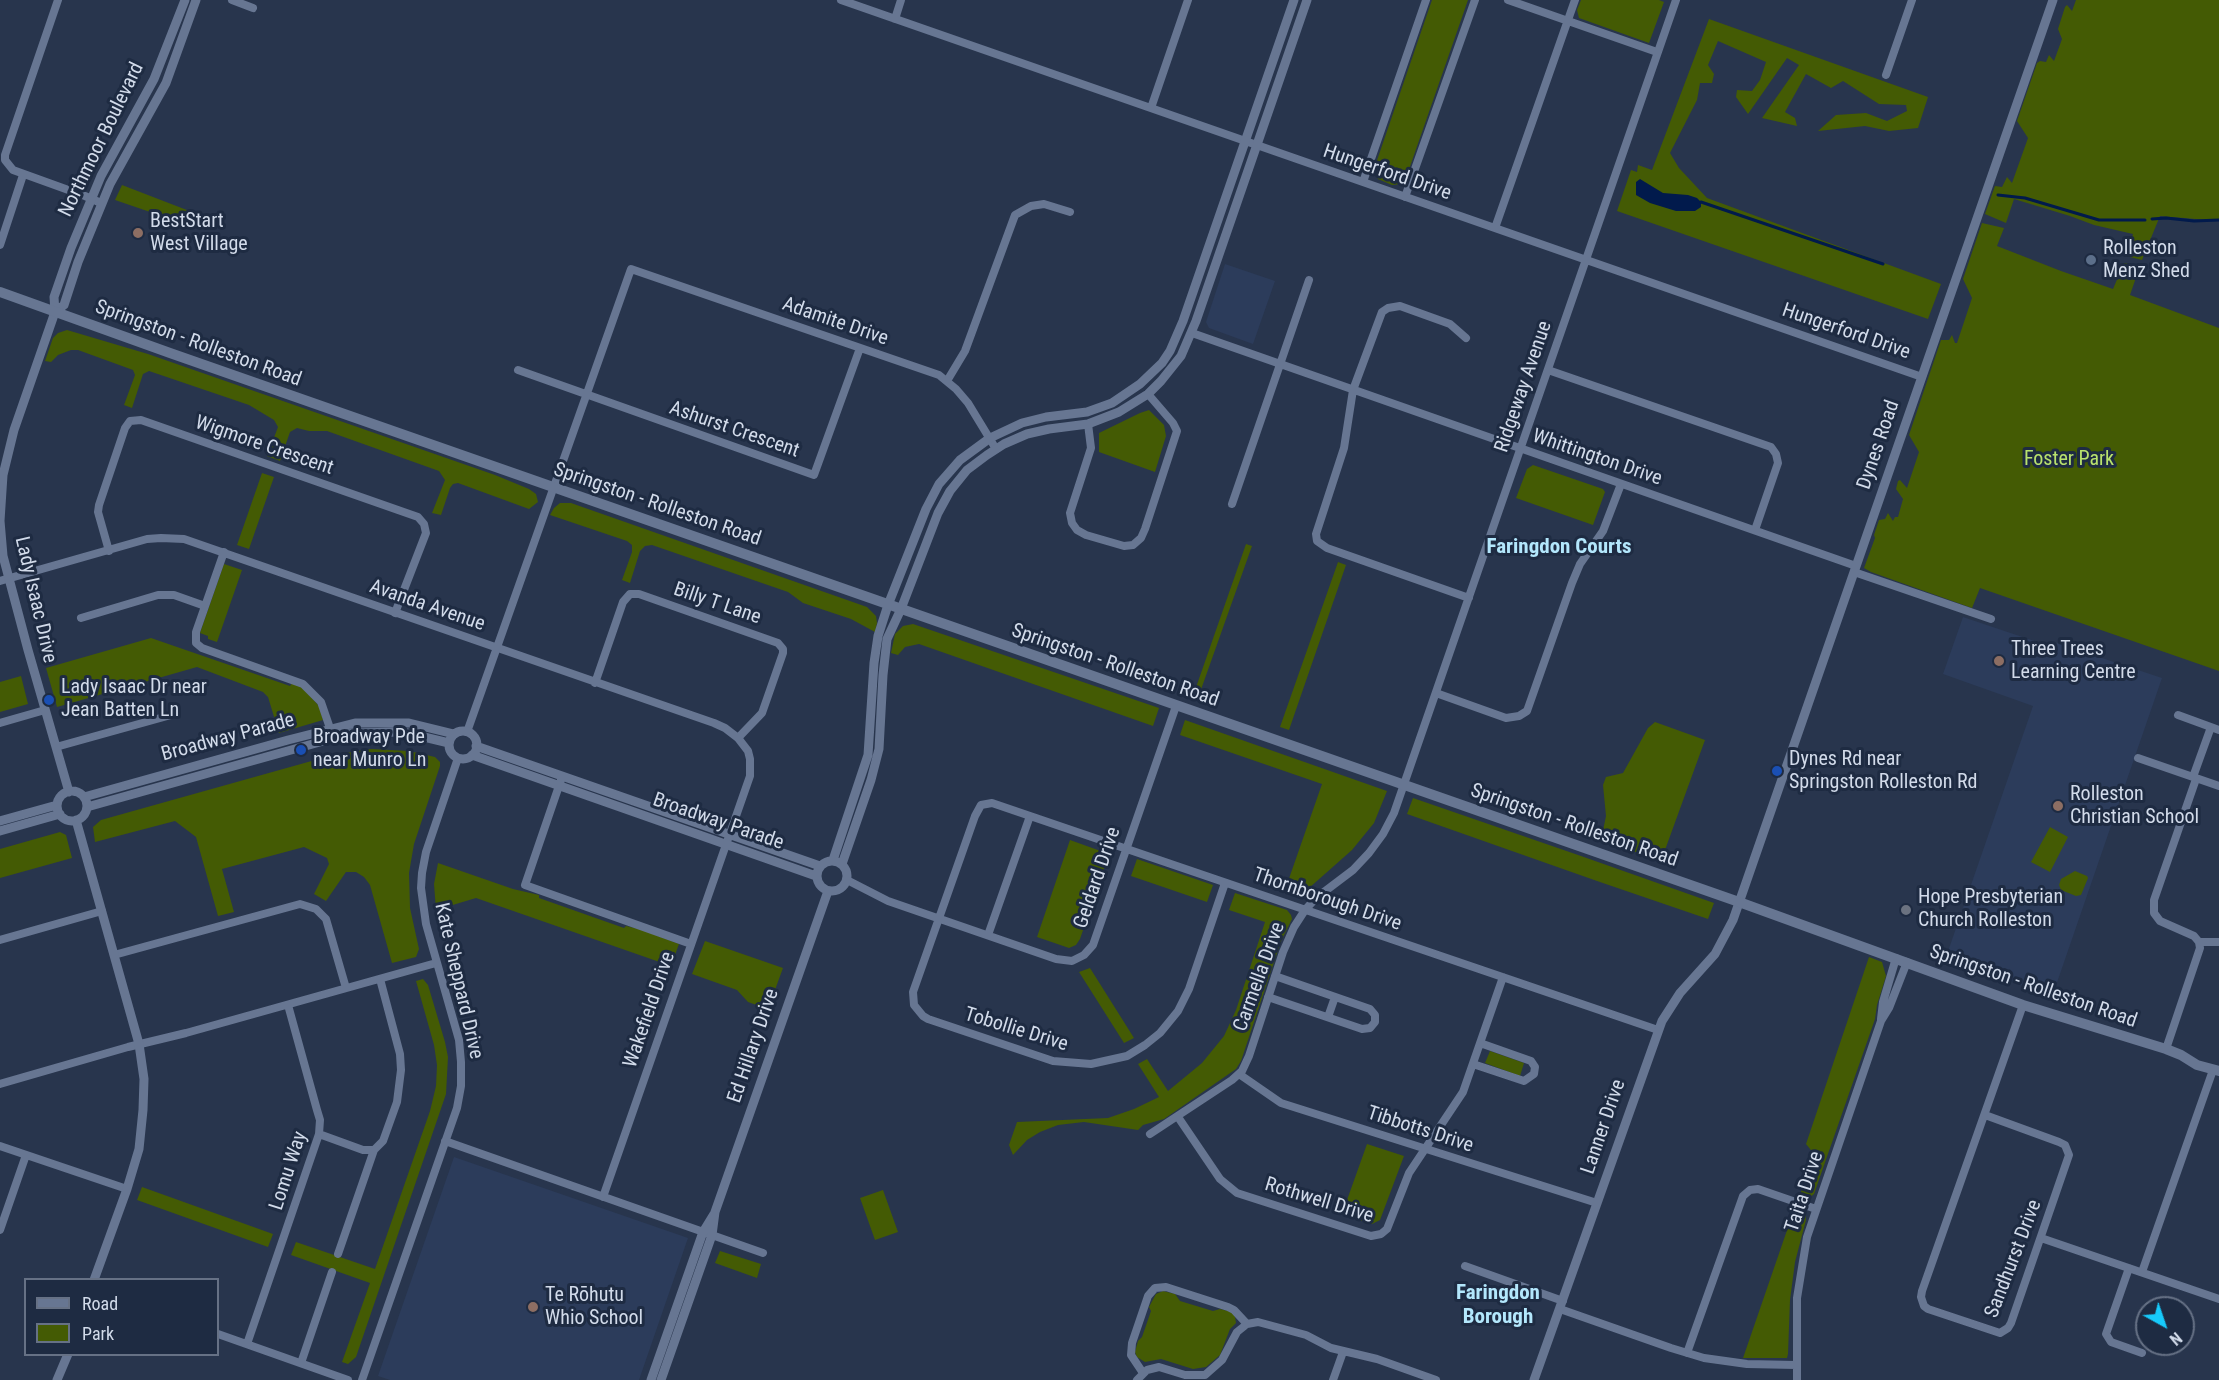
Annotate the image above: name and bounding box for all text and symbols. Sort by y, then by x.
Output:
street label: Northmoor Boulevard [54,59,150,221]
street label: Hungerford Drive [1320,140,1454,206]
place label: BestStart West Village [150,210,248,257]
marker: BestStart West Village [131,226,145,240]
place label: Rolleston Menz Shed [2103,237,2190,284]
marker: Rolleston Menz Shed [2084,253,2098,267]
street label: Adamite Drive [779,293,891,351]
street label: Springston - Rolleston Road [92,295,304,393]
street label: Hungerford Drive [1779,299,1913,365]
street label: Ridgeway Avenue [1490,318,1558,456]
street label: Ashurst Crescent [666,397,802,463]
street label: Dynes Road [1853,397,1905,493]
street label: Wigmore Crescent [192,411,336,481]
street label: Whittington Drive [1529,425,1665,491]
park label: Foster Park [2024,448,2114,472]
street label: Springston - Rolleston Road [550,458,764,552]
street label: Lady Isaac Drive [9,534,61,666]
district label: Faringdon Courts [1487,535,1631,561]
street label: Avanda Avenue [366,575,488,637]
street label: Billy T Lane [670,578,764,630]
street label: Springston - Rolleston Road [1008,619,1222,713]
place label: Three Trees Learning Centre [2011,638,2136,685]
marker: Three Trees Learning Centre [1992,654,2006,668]
place label: Lady Isaac Dr near Jean Batten Ln [61,676,207,723]
marker: Lady Isaac Dr near Jean Batten Ln [42,693,56,707]
street label: Broadway Parade [159,709,297,767]
place label: Broadway Pde near Munro Ln [313,726,427,773]
marker: Broadway Pde near Munro Ln [294,743,308,757]
place label: Dynes Rd near Springston Rolleston Rd [1789,748,1978,795]
marker: Dynes Rd near Springston Rolleston Rd [1770,764,1784,778]
street label: Springston - Rolleston Road [1467,779,1681,873]
place label: Rolleston Christian School [2070,783,2199,830]
street label: Broadway Parade [649,788,787,856]
marker: Rolleston Christian School [2051,799,2065,813]
street label: Geldard Drive [1069,824,1127,932]
street label: Thornborough Drive [1250,863,1404,937]
place label: Hope Presbyterian Church Rolleston [1918,886,2063,933]
street label: Kate Sheppard Drive [428,901,488,1061]
marker: Hope Presbyterian Church Rolleston [1899,903,1913,917]
street label: Carmella Drive [1229,919,1291,1035]
street label: Springston - Rolleston Road [1926,940,2140,1034]
street label: Wakefield Drive [619,949,681,1071]
street label: Ed Hillary Drive [723,986,785,1106]
street label: Tobollie Drive [961,1003,1071,1057]
street label: Lanner Drive [1577,1077,1631,1177]
street label: Tibbotts Drive [1364,1102,1476,1158]
street label: Lomu Way [265,1129,313,1213]
street label: Taita Drive [1781,1149,1829,1235]
street label: Rothwell Drive [1262,1173,1376,1229]
street label: Sandhurst Drive [1980,1197,2048,1321]
legend [24,1278,219,1356]
district label: Faringdon Borough [1456,1281,1540,1331]
place label: Te Rōhutu Whio School [545,1284,643,1331]
text: Road [82,1293,118,1314]
north arrow [2135,1296,2195,1356]
marker: Te Rōhutu Whio School [526,1300,540,1314]
text: Park [82,1323,114,1344]
text: N [2166,1328,2185,1349]

